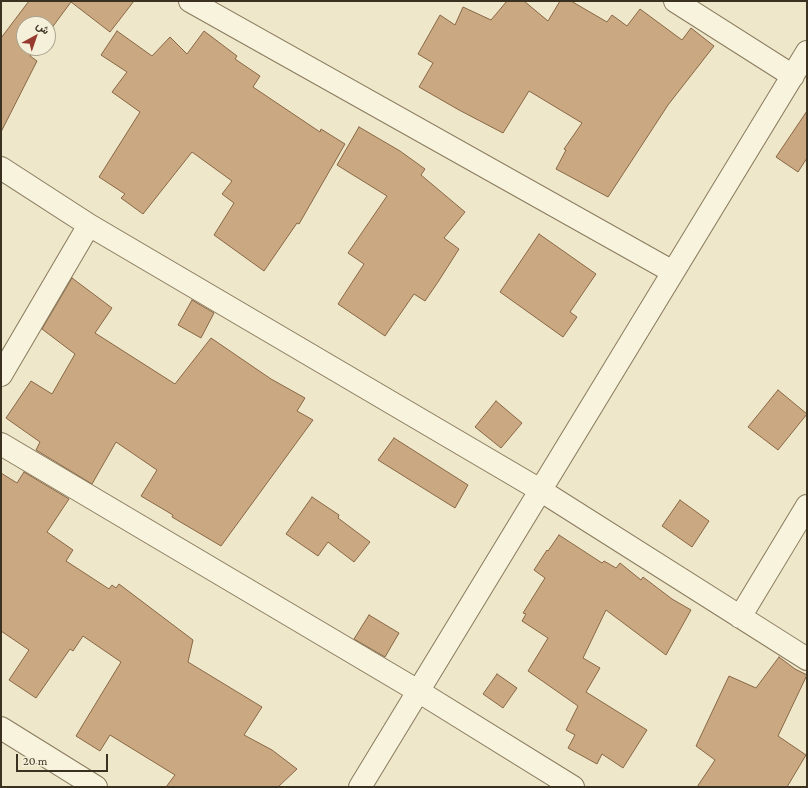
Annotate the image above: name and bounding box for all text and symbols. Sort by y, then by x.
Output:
north arrow [16,16,56,56]
text: ش [34,19,52,36]
scale bar [18,746,110,772]
text: 20 m [23,754,47,768]

